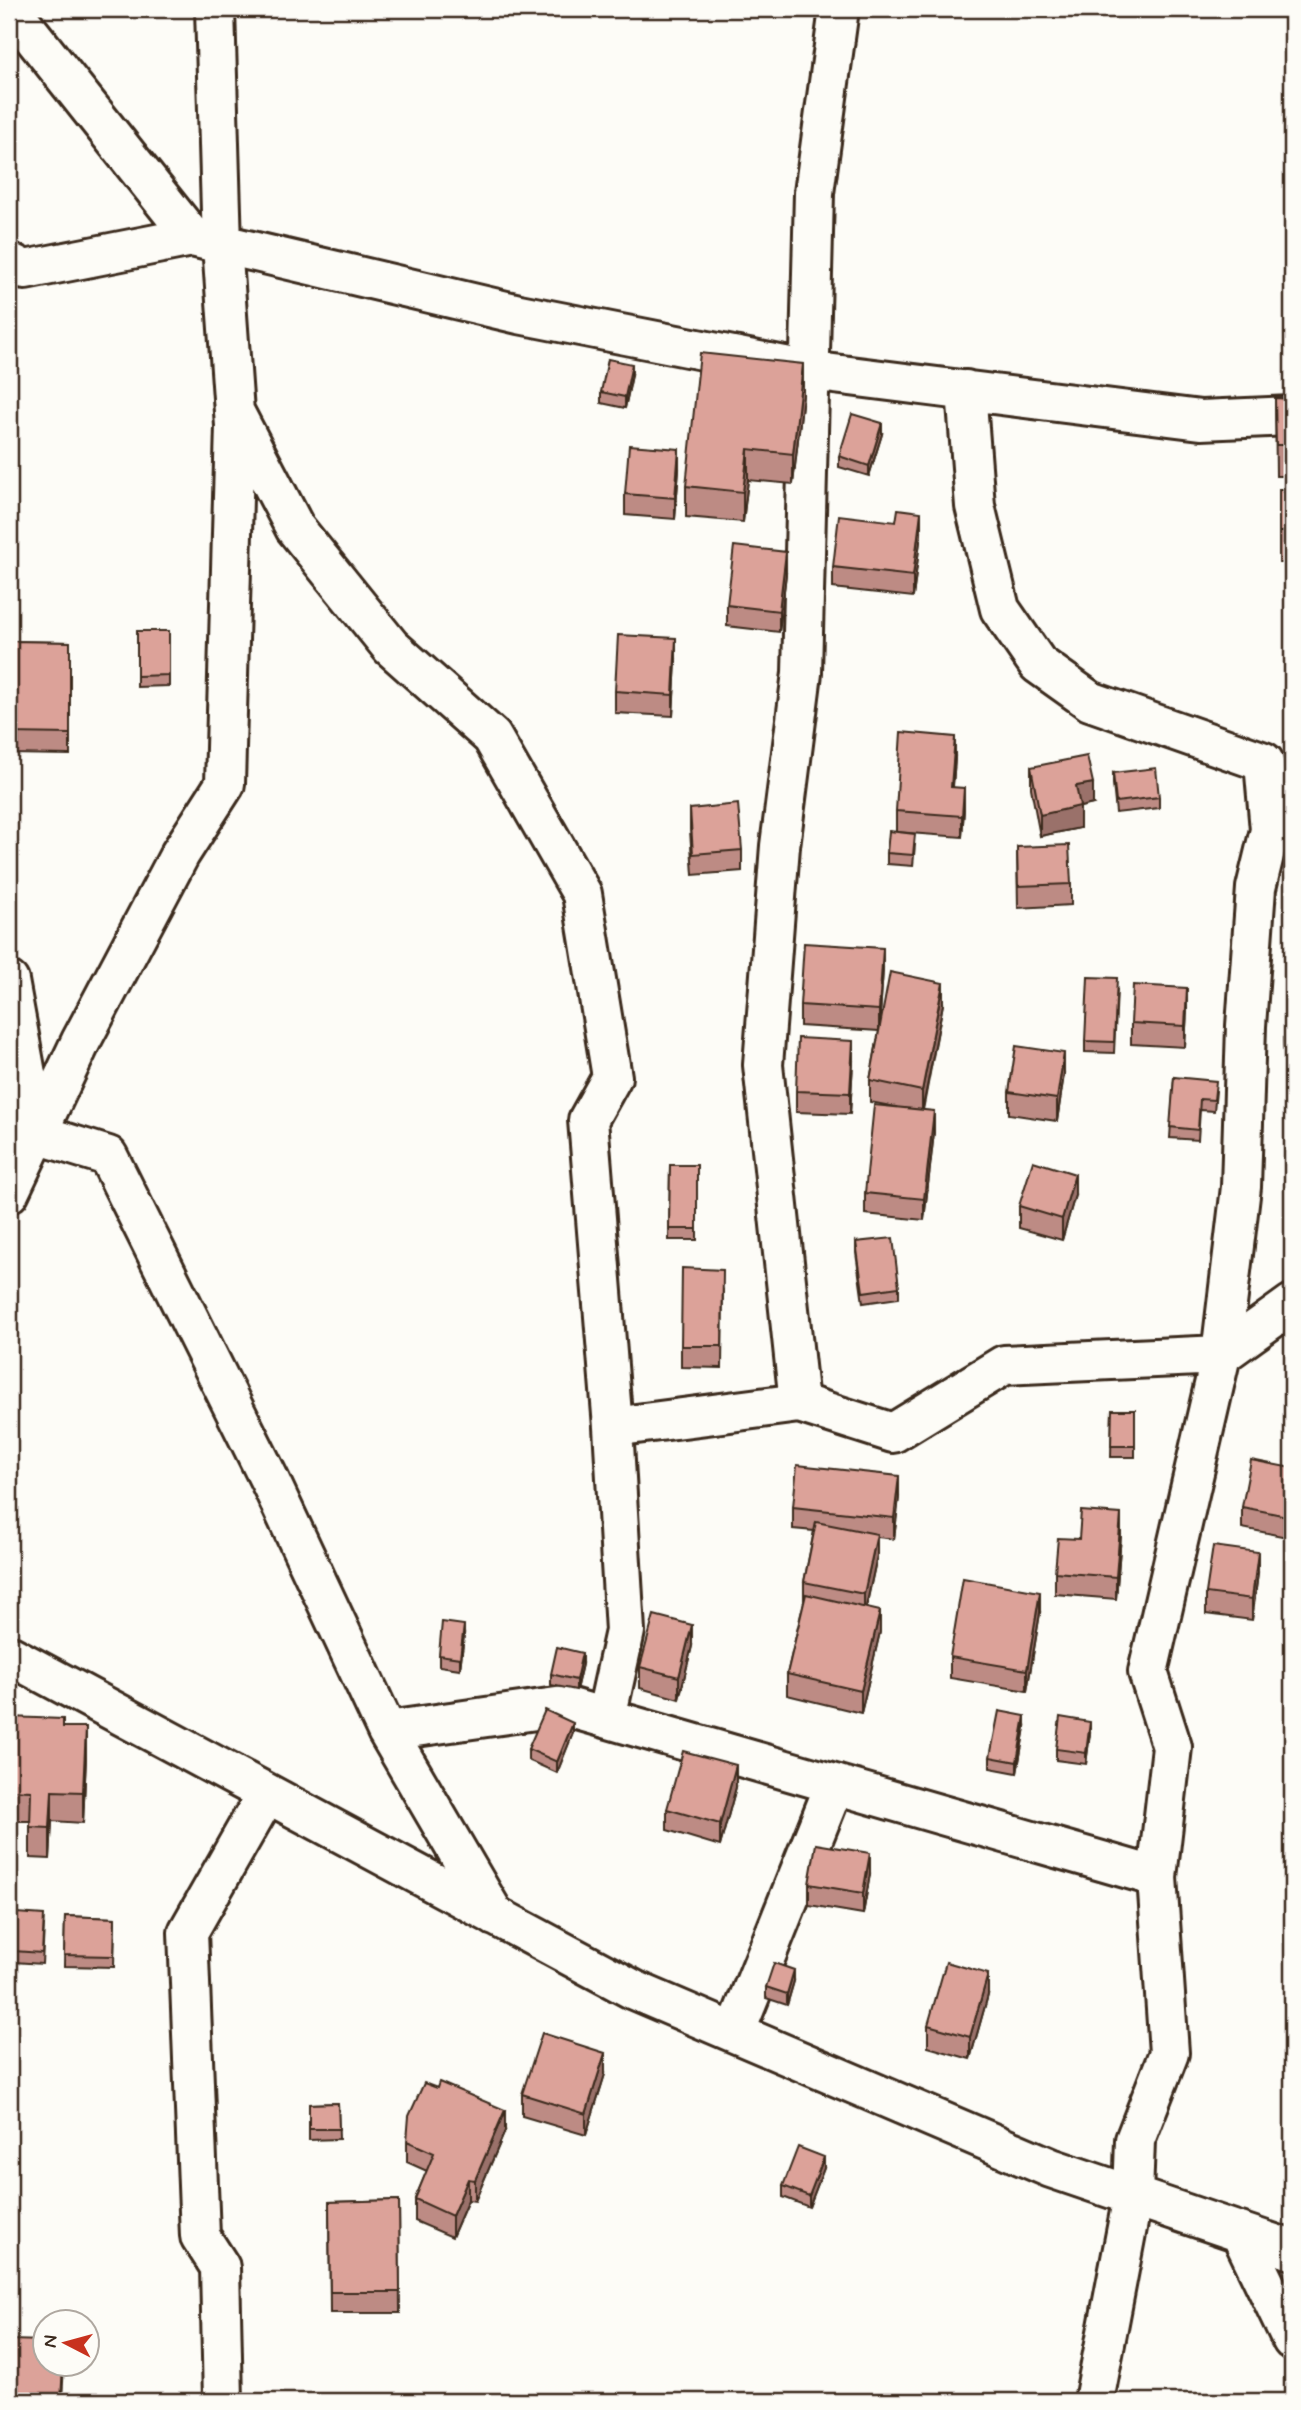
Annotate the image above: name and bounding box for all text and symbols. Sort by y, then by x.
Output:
north arrow [32,2308,102,2378]
text: N [37,2334,64,2349]

